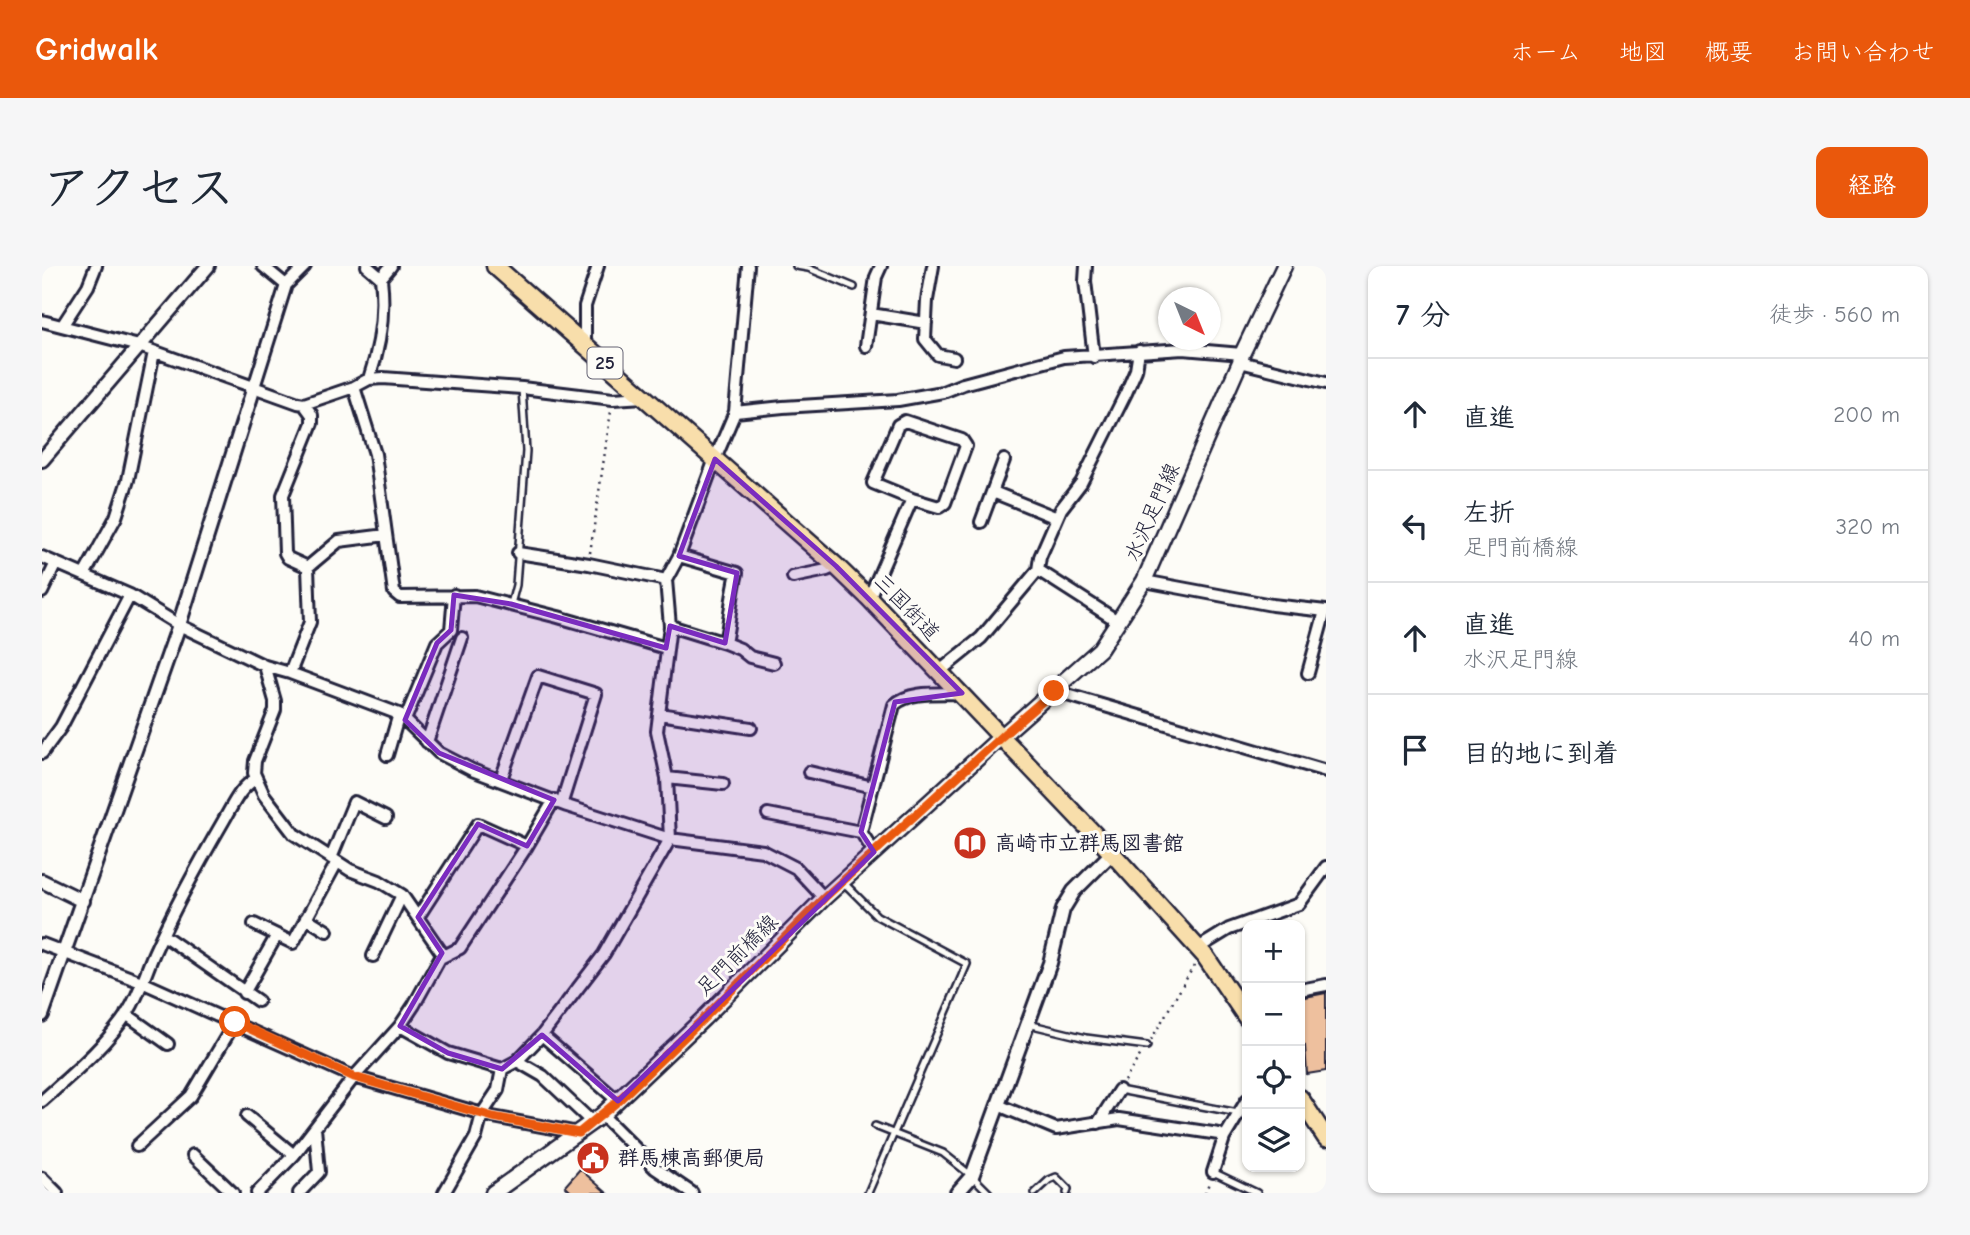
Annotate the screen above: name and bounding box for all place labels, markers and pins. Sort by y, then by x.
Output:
library icon: 高崎市立群馬図書館 [951,824,989,862]
place label: 高崎市立群馬図書館 [995,831,1184,855]
public building icon: 群馬棟高郵便局 [574,1139,612,1177]
place label: 群馬棟高郵便局 [618,1146,765,1170]

